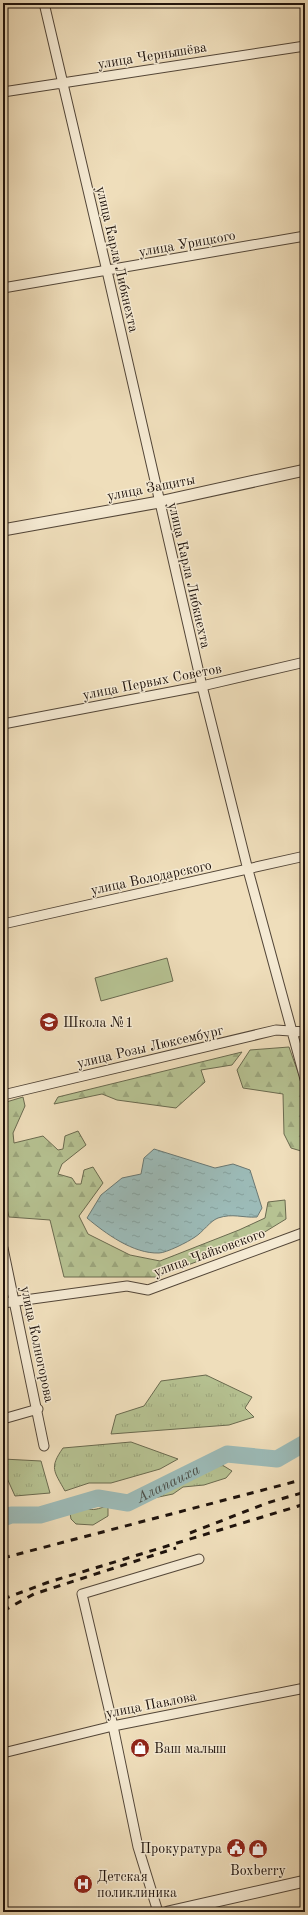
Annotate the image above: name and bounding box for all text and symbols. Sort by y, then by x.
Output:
street label: улица Чернышёва [96,40,208,72]
street label: улица Карла Либкнехта [93,185,141,334]
street label: улица Урицкого [138,229,237,259]
street label: улица Защиты [106,473,196,503]
street label: улица Карла Либкнехта [165,501,213,650]
street label: улица Первых Советов [81,662,223,702]
street label: улица Володарского [89,858,213,898]
school or university icon: Школа №1 [38,1011,60,1033]
place label: Школа №1 [63,1016,133,1030]
street label: улица Розы Люксембург [75,1023,225,1071]
street label: улица Чайковского [152,1226,267,1280]
street label: улица Колногорова [18,1285,56,1404]
water label: Алапаиха [134,1463,203,1507]
street label: улица Павлова [105,1689,198,1721]
shop icon: Ваш малыш [129,1737,151,1759]
place label: Ваш малыш [154,1742,227,1756]
public building icon: Прокуратура [225,1837,247,1859]
shop icon: Boxberry [247,1838,269,1860]
place label: Прокуратура [140,1842,222,1856]
place label: Boxberry [230,1864,287,1878]
place label: Детская поликлиника [97,1870,177,1900]
hospital icon: Детская поликлиника [72,1873,94,1895]

